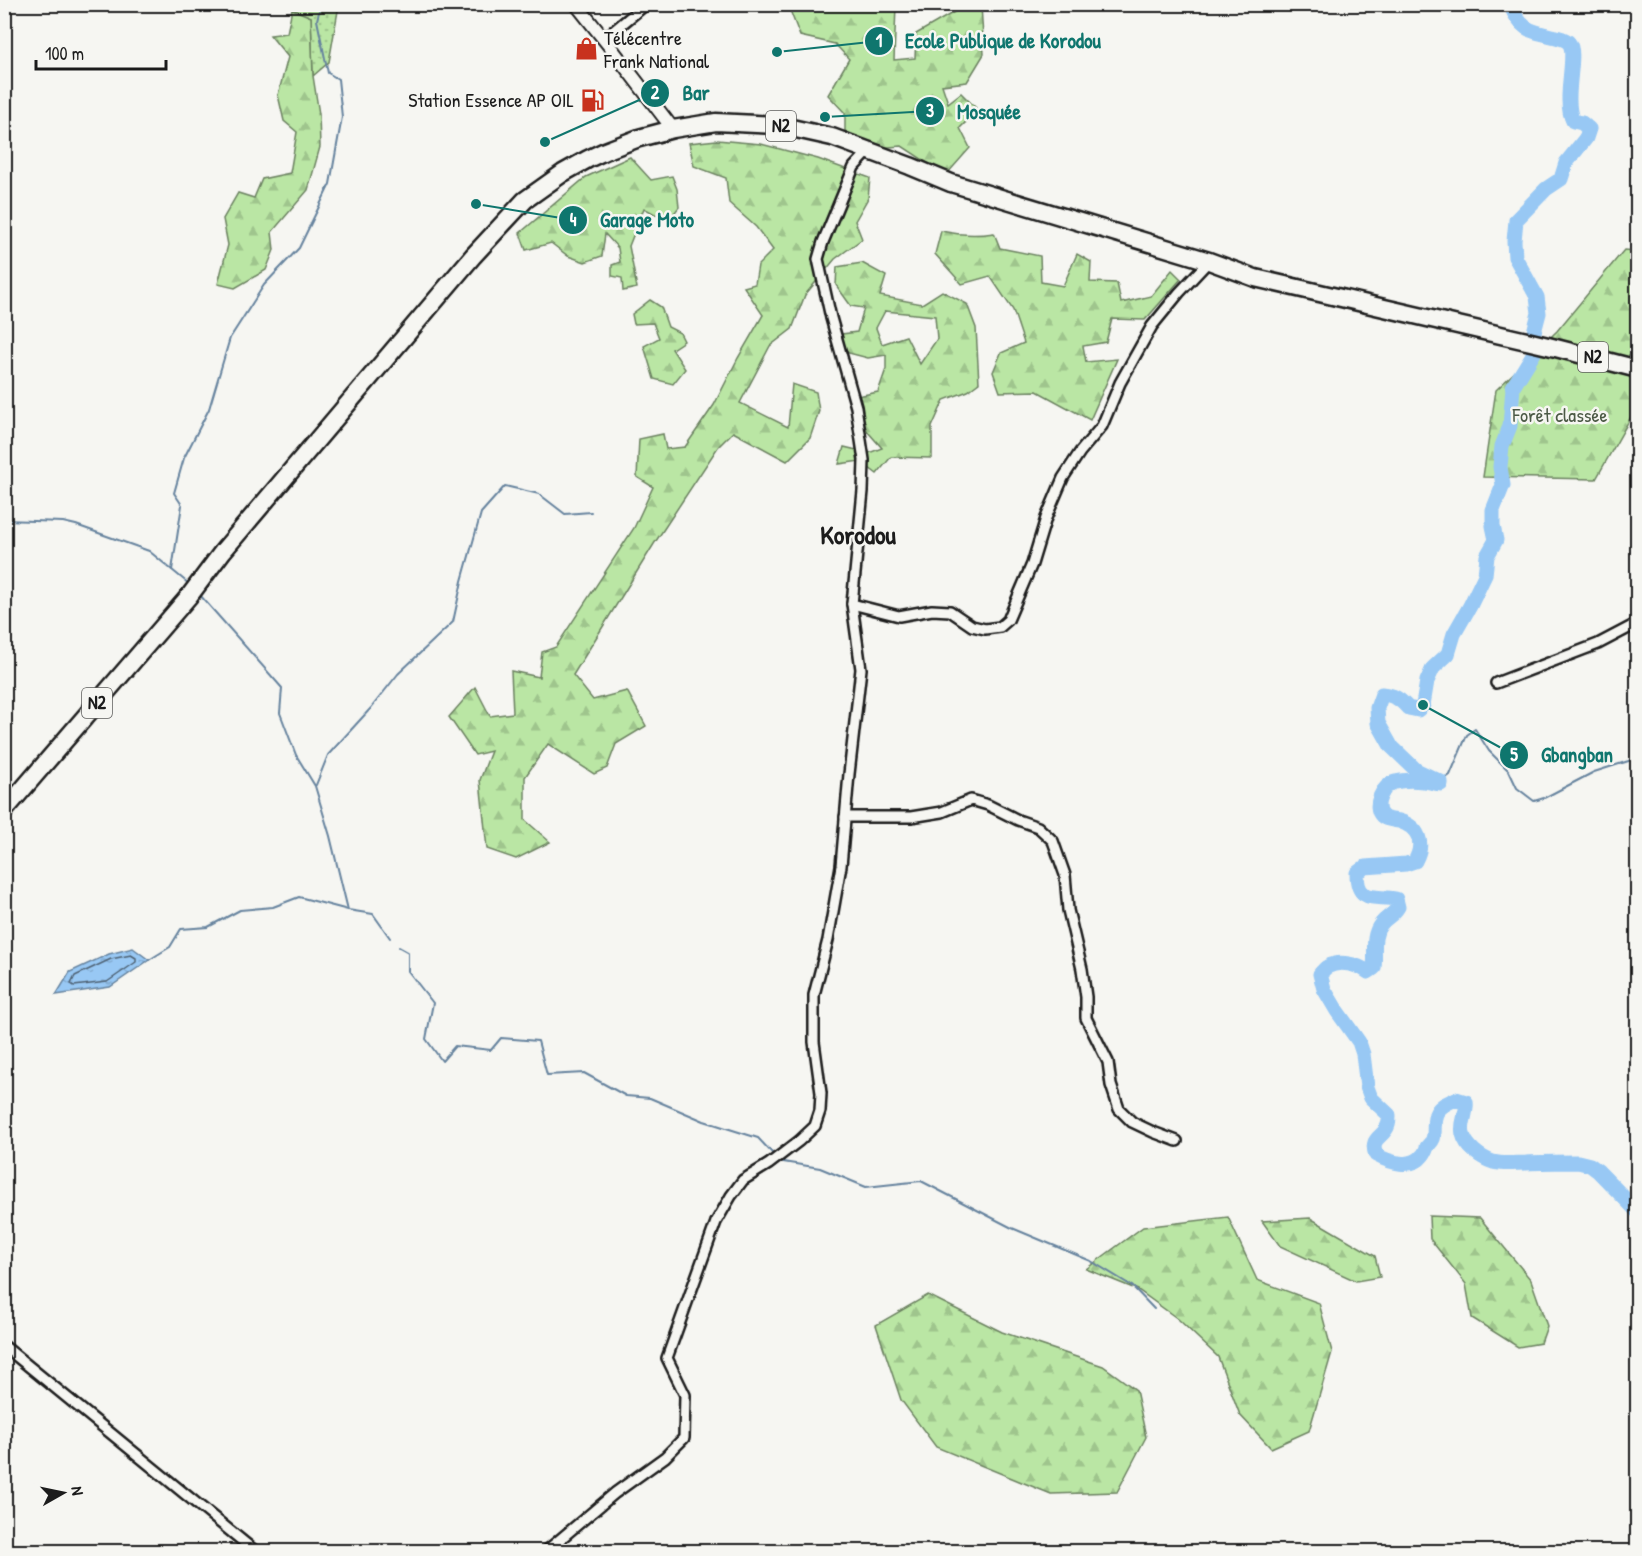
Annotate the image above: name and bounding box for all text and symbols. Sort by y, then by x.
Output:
callout: Ecole Publique de Korodou [864,21,1113,60]
place label: Télécentre Frank National [603,24,710,74]
text: Ecole Publique de Korodou [905,26,1102,56]
text: 1 [876,28,883,53]
scale bar [36,33,166,71]
shop icon: Télécentre Frank National [573,36,599,62]
text: 100 m [45,41,84,66]
callout: Bar [640,73,721,112]
text: Bar [683,78,710,107]
text: 2 [651,80,660,105]
place label: Station Essence AP OIL [408,86,574,113]
fuel station icon: Station Essence AP OIL [579,87,605,113]
callout: Mosquée [915,92,1033,131]
text: Mosquée [957,97,1022,127]
text: 3 [926,98,934,123]
road number: N2 [766,111,796,141]
callout: Garage Moto [558,200,706,239]
text: Garage Moto [600,205,694,235]
text: 4 [570,207,577,232]
road number: N2 [1578,342,1608,372]
park label: Forêt classée [1512,401,1608,428]
district label: Korodou [820,517,896,552]
road number: N2 [82,688,112,718]
callout: Gbangban [1499,735,1625,774]
text: Gbangban [1541,740,1613,770]
text: 5 [1510,742,1518,767]
north arrow [33,1463,93,1523]
text: N [66,1485,89,1497]

